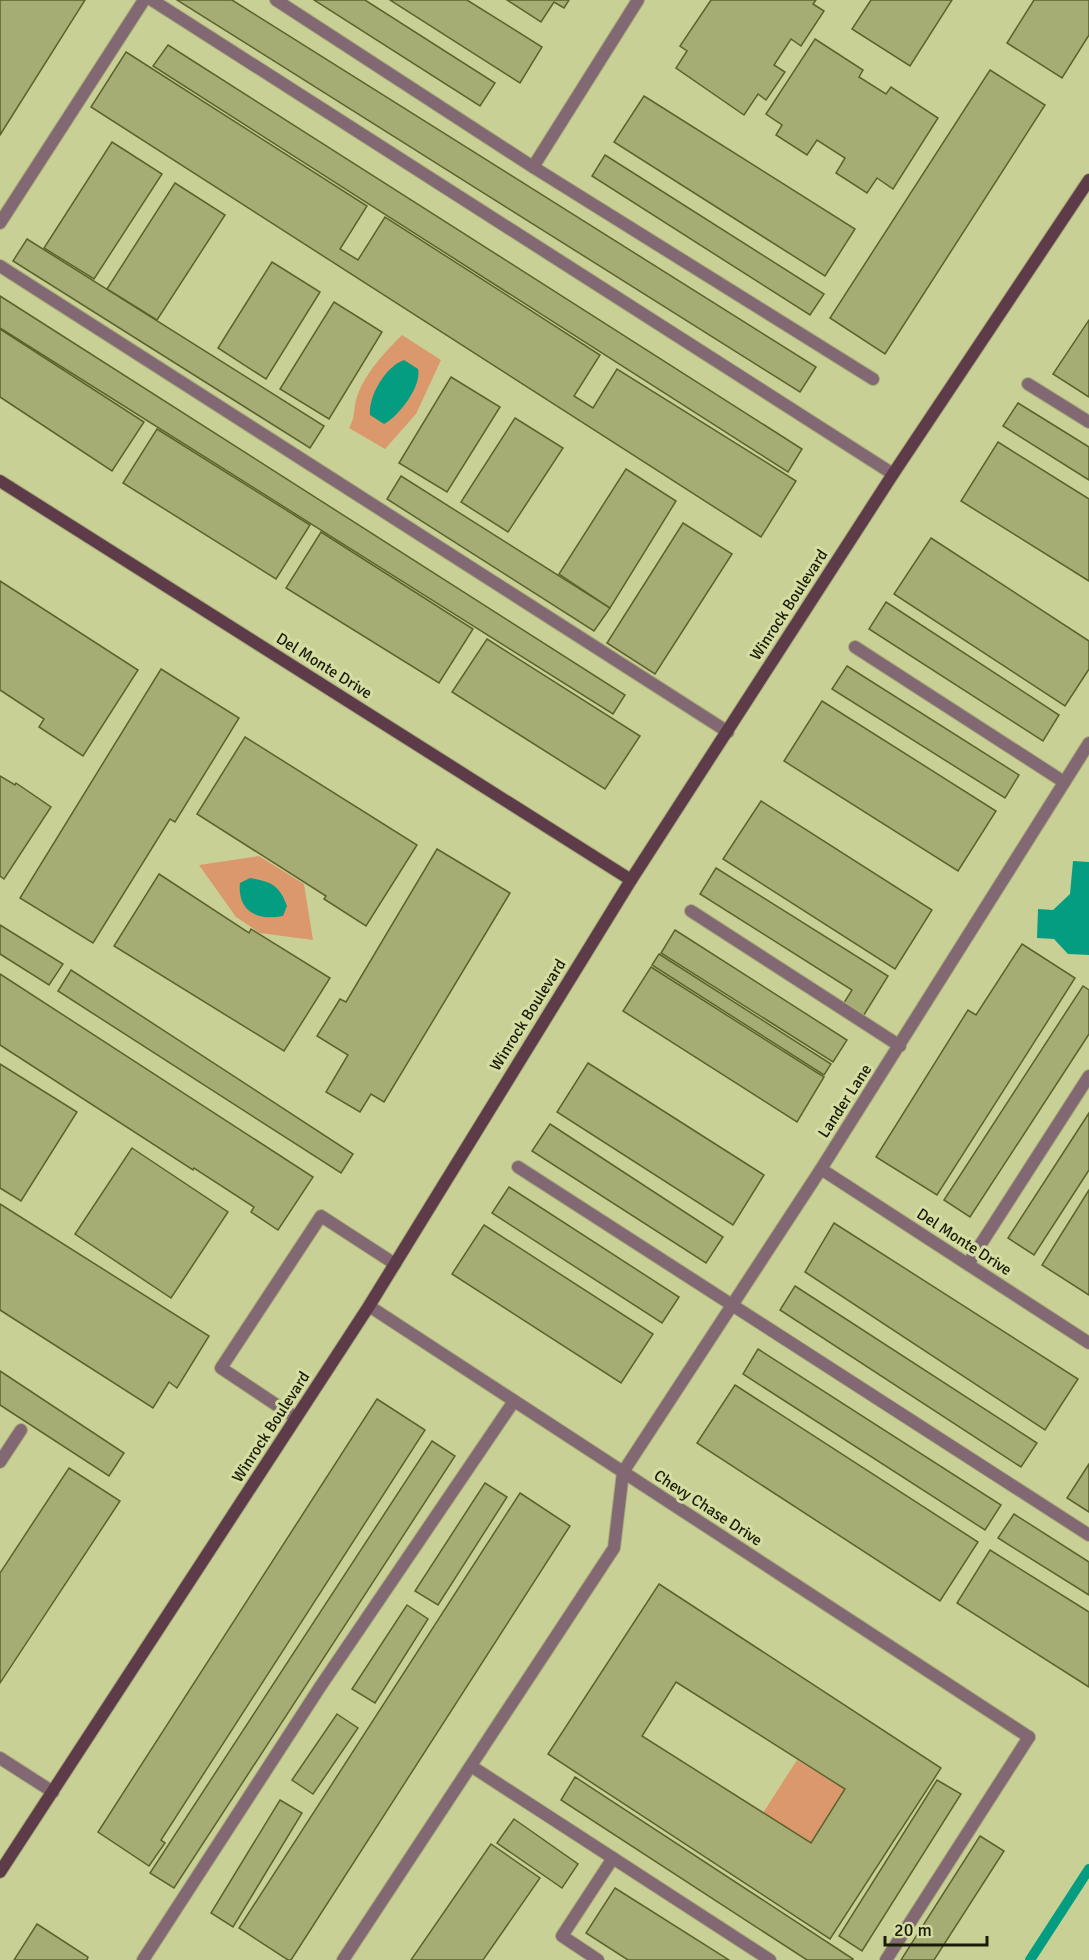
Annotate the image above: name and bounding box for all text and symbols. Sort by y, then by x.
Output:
street label: Winrock Boulevard [746,546,832,664]
street label: Del Monte Drive [272,629,376,703]
street label: Winrock Boulevard [486,955,570,1075]
street label: Lander Lane [814,1060,876,1142]
street label: Del Monte Drive [913,1204,1015,1280]
street label: Winrock Boulevard [228,1368,314,1486]
street label: Chevy Chase Drive [650,1465,766,1551]
scale bar [885,1909,987,1947]
text: 20 m [894,1919,932,1941]

